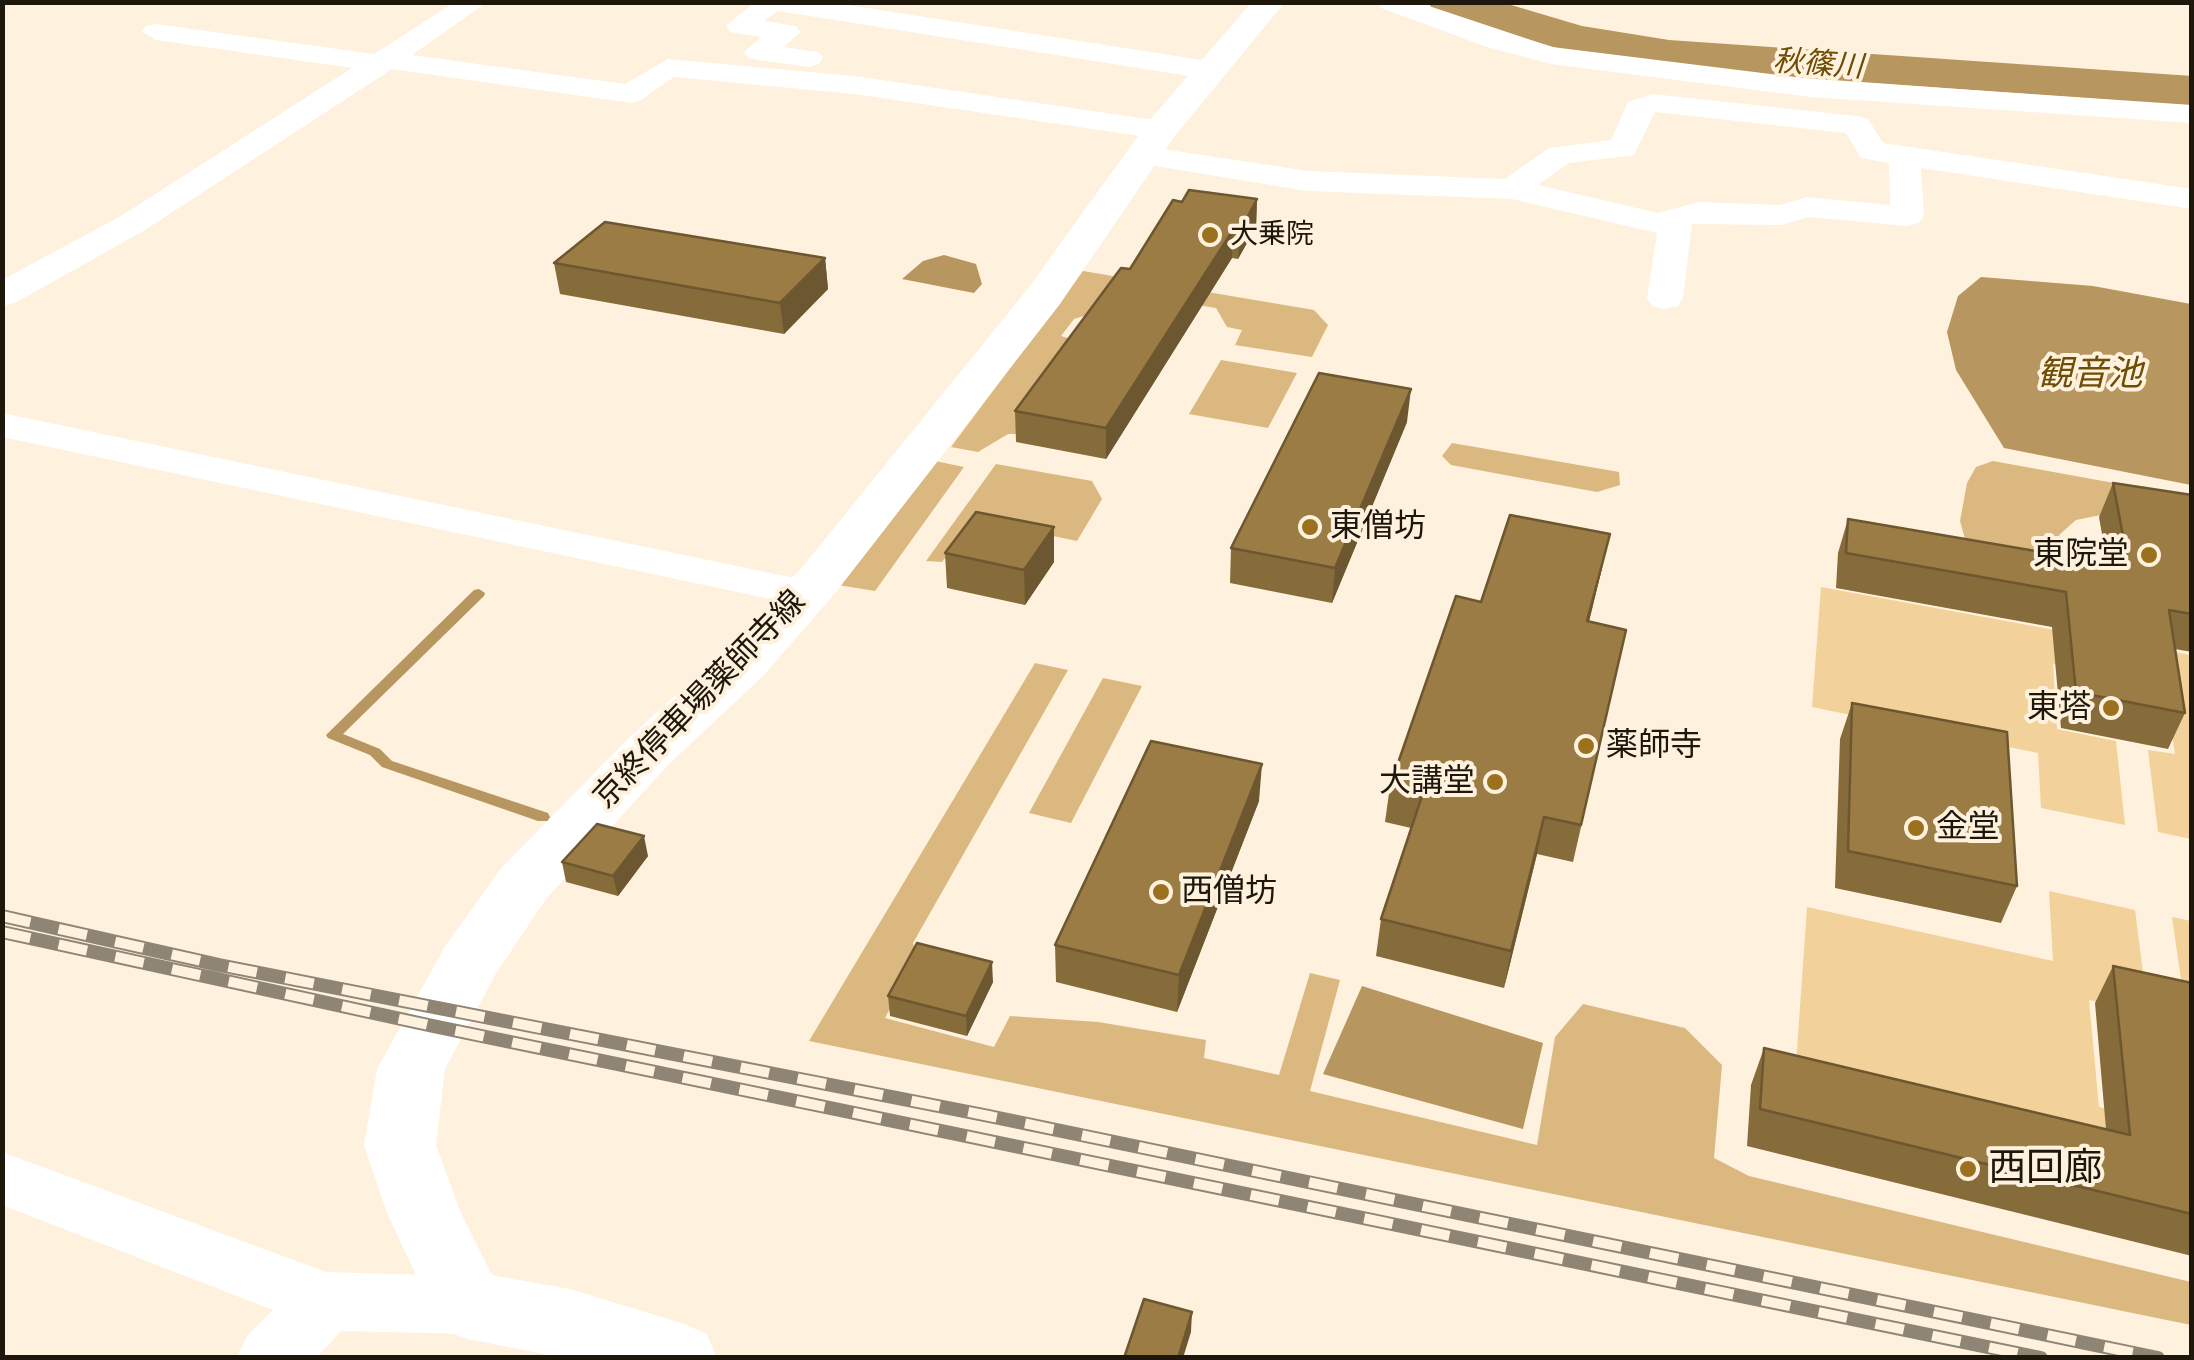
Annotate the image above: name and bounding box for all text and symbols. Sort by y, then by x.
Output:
water label: 秋篠川 [1772,44,1864,86]
place label: 大乗院 [1230,218,1314,252]
marker: 大乗院 [1199,224,1221,246]
water label: 観音池 [2038,354,2142,396]
place label: 東僧坊 [1330,508,1426,546]
marker: 東僧坊 [1299,516,1321,538]
place label: 東院堂 [2033,536,2129,574]
marker: 東院堂 [2138,544,2160,566]
street label: 京終停車場薬師寺線 [586,583,814,817]
place label: 東塔 [2027,689,2091,727]
marker: 東塔 [2100,697,2122,719]
place label: 薬師寺 [1606,727,1702,765]
marker: 薬師寺 [1575,735,1597,757]
place label: 大講堂 [1379,763,1475,801]
marker: 大講堂 [1484,771,1506,793]
place label: 金堂 [1936,809,2000,847]
marker: 金堂 [1905,817,1927,839]
place label: 西僧坊 [1181,873,1277,911]
marker: 西僧坊 [1150,881,1172,903]
place label: 西回廊 [1988,1146,2102,1192]
marker: 西回廊 [1957,1158,1979,1180]

